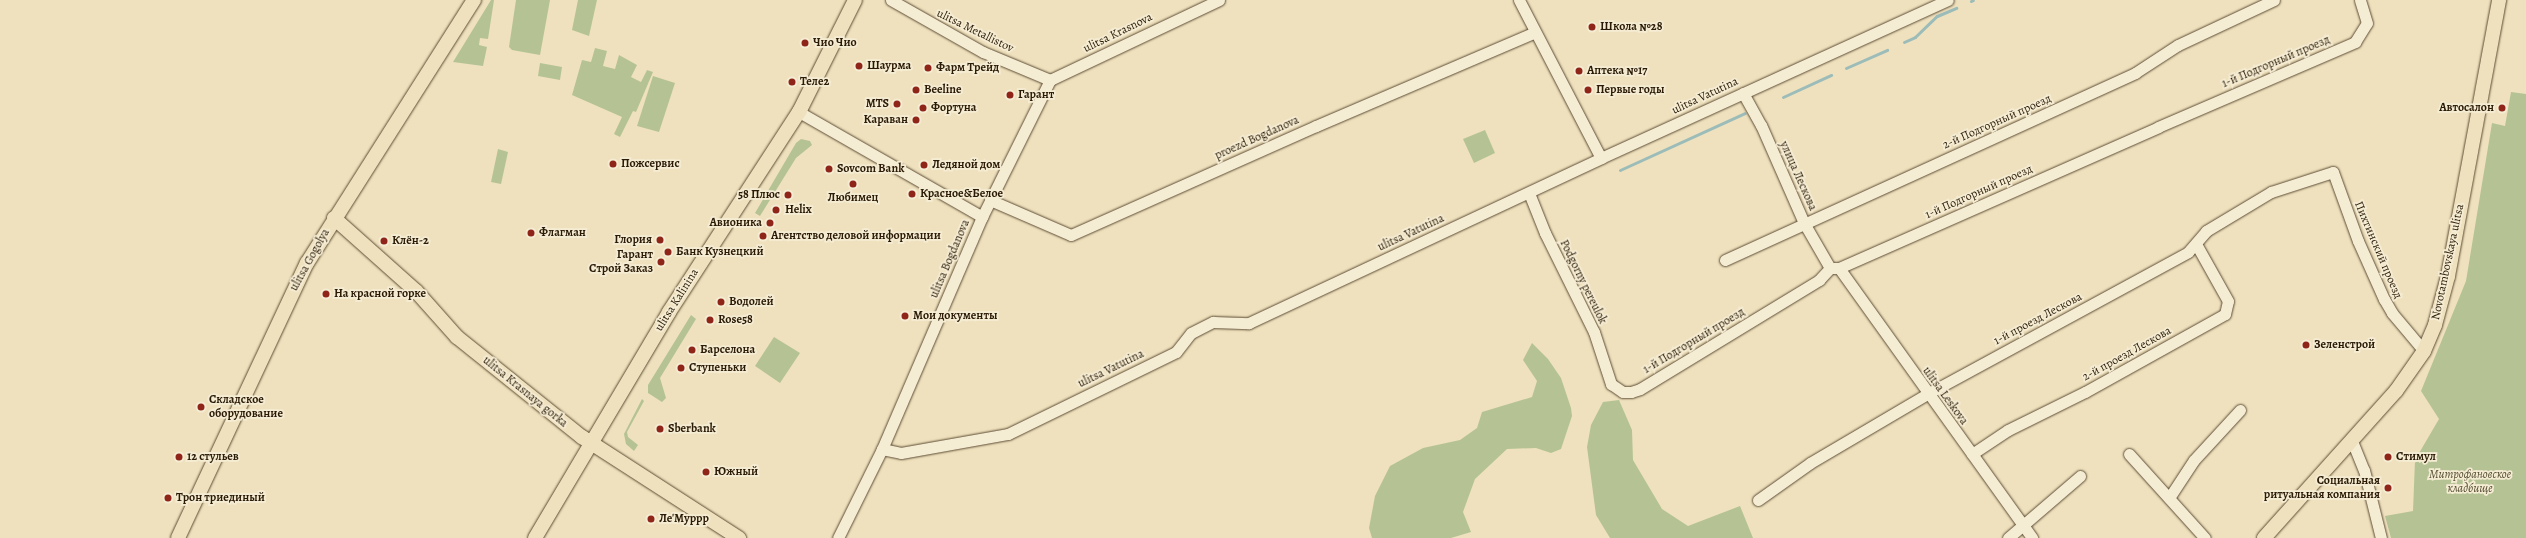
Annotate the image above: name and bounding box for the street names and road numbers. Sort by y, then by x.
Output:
street label: ulitsa Metallistov [934,6,1016,56]
street label: ulitsa Krasnova [1081,10,1155,56]
street label: 1-й Подгорный проезд [2220,33,2332,91]
street label: ulitsa Vatutina [1670,74,1740,118]
street label: 2-й Подгорный проезд [1940,92,2054,152]
street label: proezd Bogdanova [1213,113,1301,163]
street label: улица Лескова [1776,139,1820,213]
street label: 1-й Подгорный проезд [1923,162,2035,222]
street label: Пихтинский проезд [2351,199,2405,301]
street label: Novotambovskaya ulitsa [2429,203,2467,321]
street label: ulitsa Vatutina [1376,211,1446,255]
street label: ulitsa Bogdanova [927,218,973,300]
street label: ulitsa Gogolya [287,226,333,294]
street label: Podgorny pereulok [1556,237,1610,327]
street label: ulitsa Kalinina [652,266,702,334]
street label: 1-й проезд Лескова [1991,290,2085,348]
street label: 1-й Подгорный проезд [1641,305,1747,377]
street label: 2-й проезд Лескова [2080,324,2174,384]
street label: ulitsa Vatutina [1076,347,1146,391]
street label: ulitsa Krasnaya gorka [480,353,570,431]
street label: ulitsa Leskova [1919,364,1971,428]

